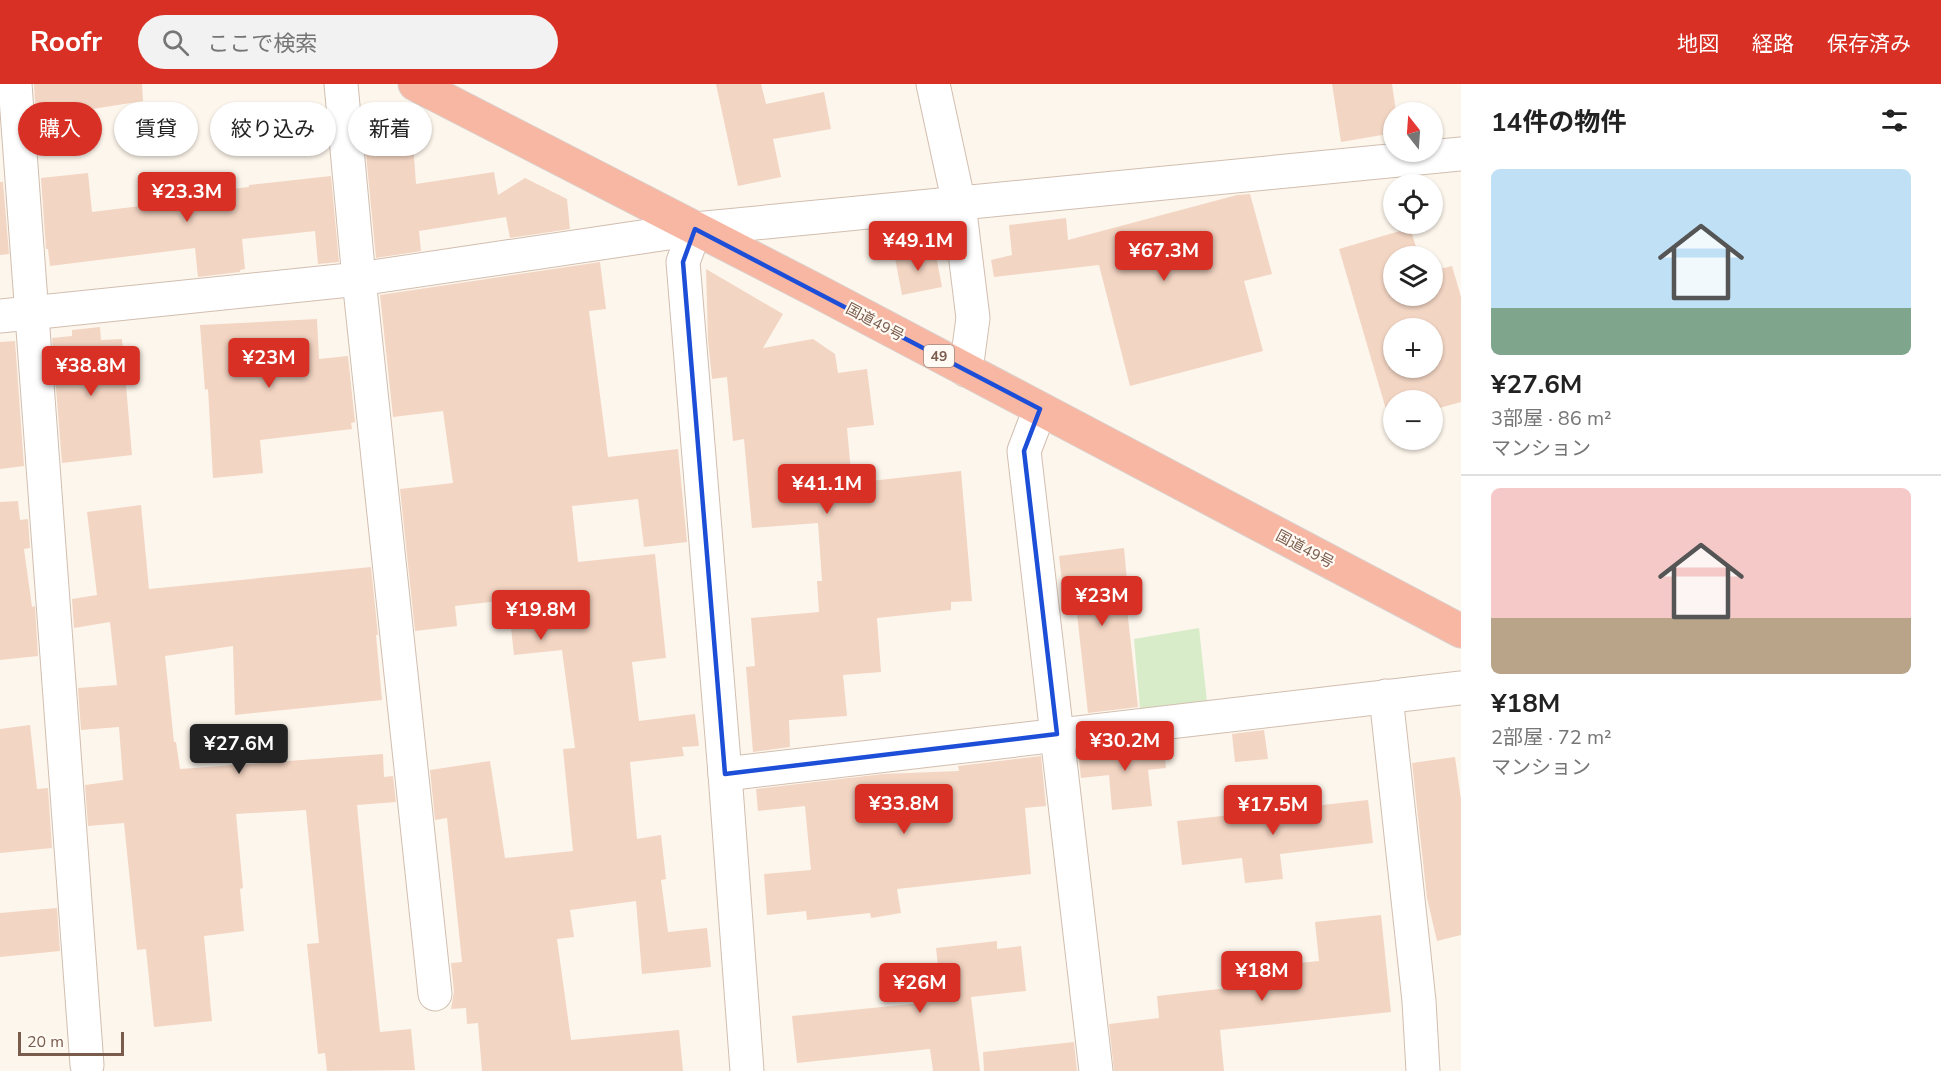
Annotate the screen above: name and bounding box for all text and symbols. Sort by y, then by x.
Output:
search box [138,15,558,69]
text: Roofr [30,23,102,61]
icon: search [159,26,192,59]
text: ここで検索 [207,29,317,59]
text: 地図 [1677,30,1719,58]
text: 経路 [1752,30,1794,58]
text: 保存済み [1827,30,1911,58]
chip: 購入 [18,102,102,156]
chip: 賃貸 [114,102,198,156]
chip: 絞り込み [210,102,336,156]
chip: 新着 [348,102,432,156]
north arrow [1383,102,1443,162]
map controls [1383,102,1443,450]
icon: filters [1878,104,1911,137]
text: 14件の物件 [1491,105,1626,140]
pin: ¥23.3M [138,172,236,223]
button: locate [1383,174,1443,234]
text: ¥23.3M [152,178,222,205]
icon: home [1647,208,1755,316]
pin: ¥49.1M [869,221,967,272]
text: ¥49.1M [883,227,953,254]
pin: ¥67.3M [1115,231,1213,282]
text: ¥67.3M [1129,237,1199,264]
button: layers [1383,246,1443,306]
street label: 国道49号 [842,298,908,346]
button: + [1383,318,1443,378]
pin: ¥23M [233,338,305,389]
text: ¥23M [242,344,296,371]
road number: 49 [924,345,954,367]
pin: ¥38.8M [42,346,140,397]
text: ¥38.8M [56,352,126,379]
text: ¥27.6M [1491,367,1582,402]
button: − [1383,390,1443,450]
text: 3部屋 · 86 m² [1491,405,1612,432]
text: マンション [1491,435,1591,462]
pin: ¥41.1M [778,464,876,515]
text: ¥41.1M [792,470,862,497]
street label: 国道49号 [1272,525,1338,573]
icon: home [1647,527,1755,635]
pin: ¥23M [1066,576,1138,627]
text: ¥23M [1075,582,1129,609]
pin: ¥19.8M [492,590,590,641]
text: ¥19.8M [506,596,576,623]
text: ¥18M [1491,686,1560,721]
pin: ¥30.2M [1076,721,1174,772]
pin: ¥27.6M [190,724,288,775]
text: 2部屋 · 72 m² [1491,724,1612,751]
text: ¥30.2M [1090,727,1160,754]
text: ¥27.6M [204,730,274,757]
text: マンション [1491,754,1591,781]
pin: ¥33.8M [855,784,953,835]
pin: ¥17.5M [1224,785,1322,836]
text: ¥33.8M [869,790,939,817]
text: ¥17.5M [1238,791,1308,818]
pin: ¥18M [1226,951,1298,1002]
text: ¥18M [1235,957,1289,984]
pin: ¥26M [884,963,956,1014]
text: ¥26M [893,969,947,996]
scale bar [18,1029,124,1056]
text: 20 m [27,1031,64,1053]

